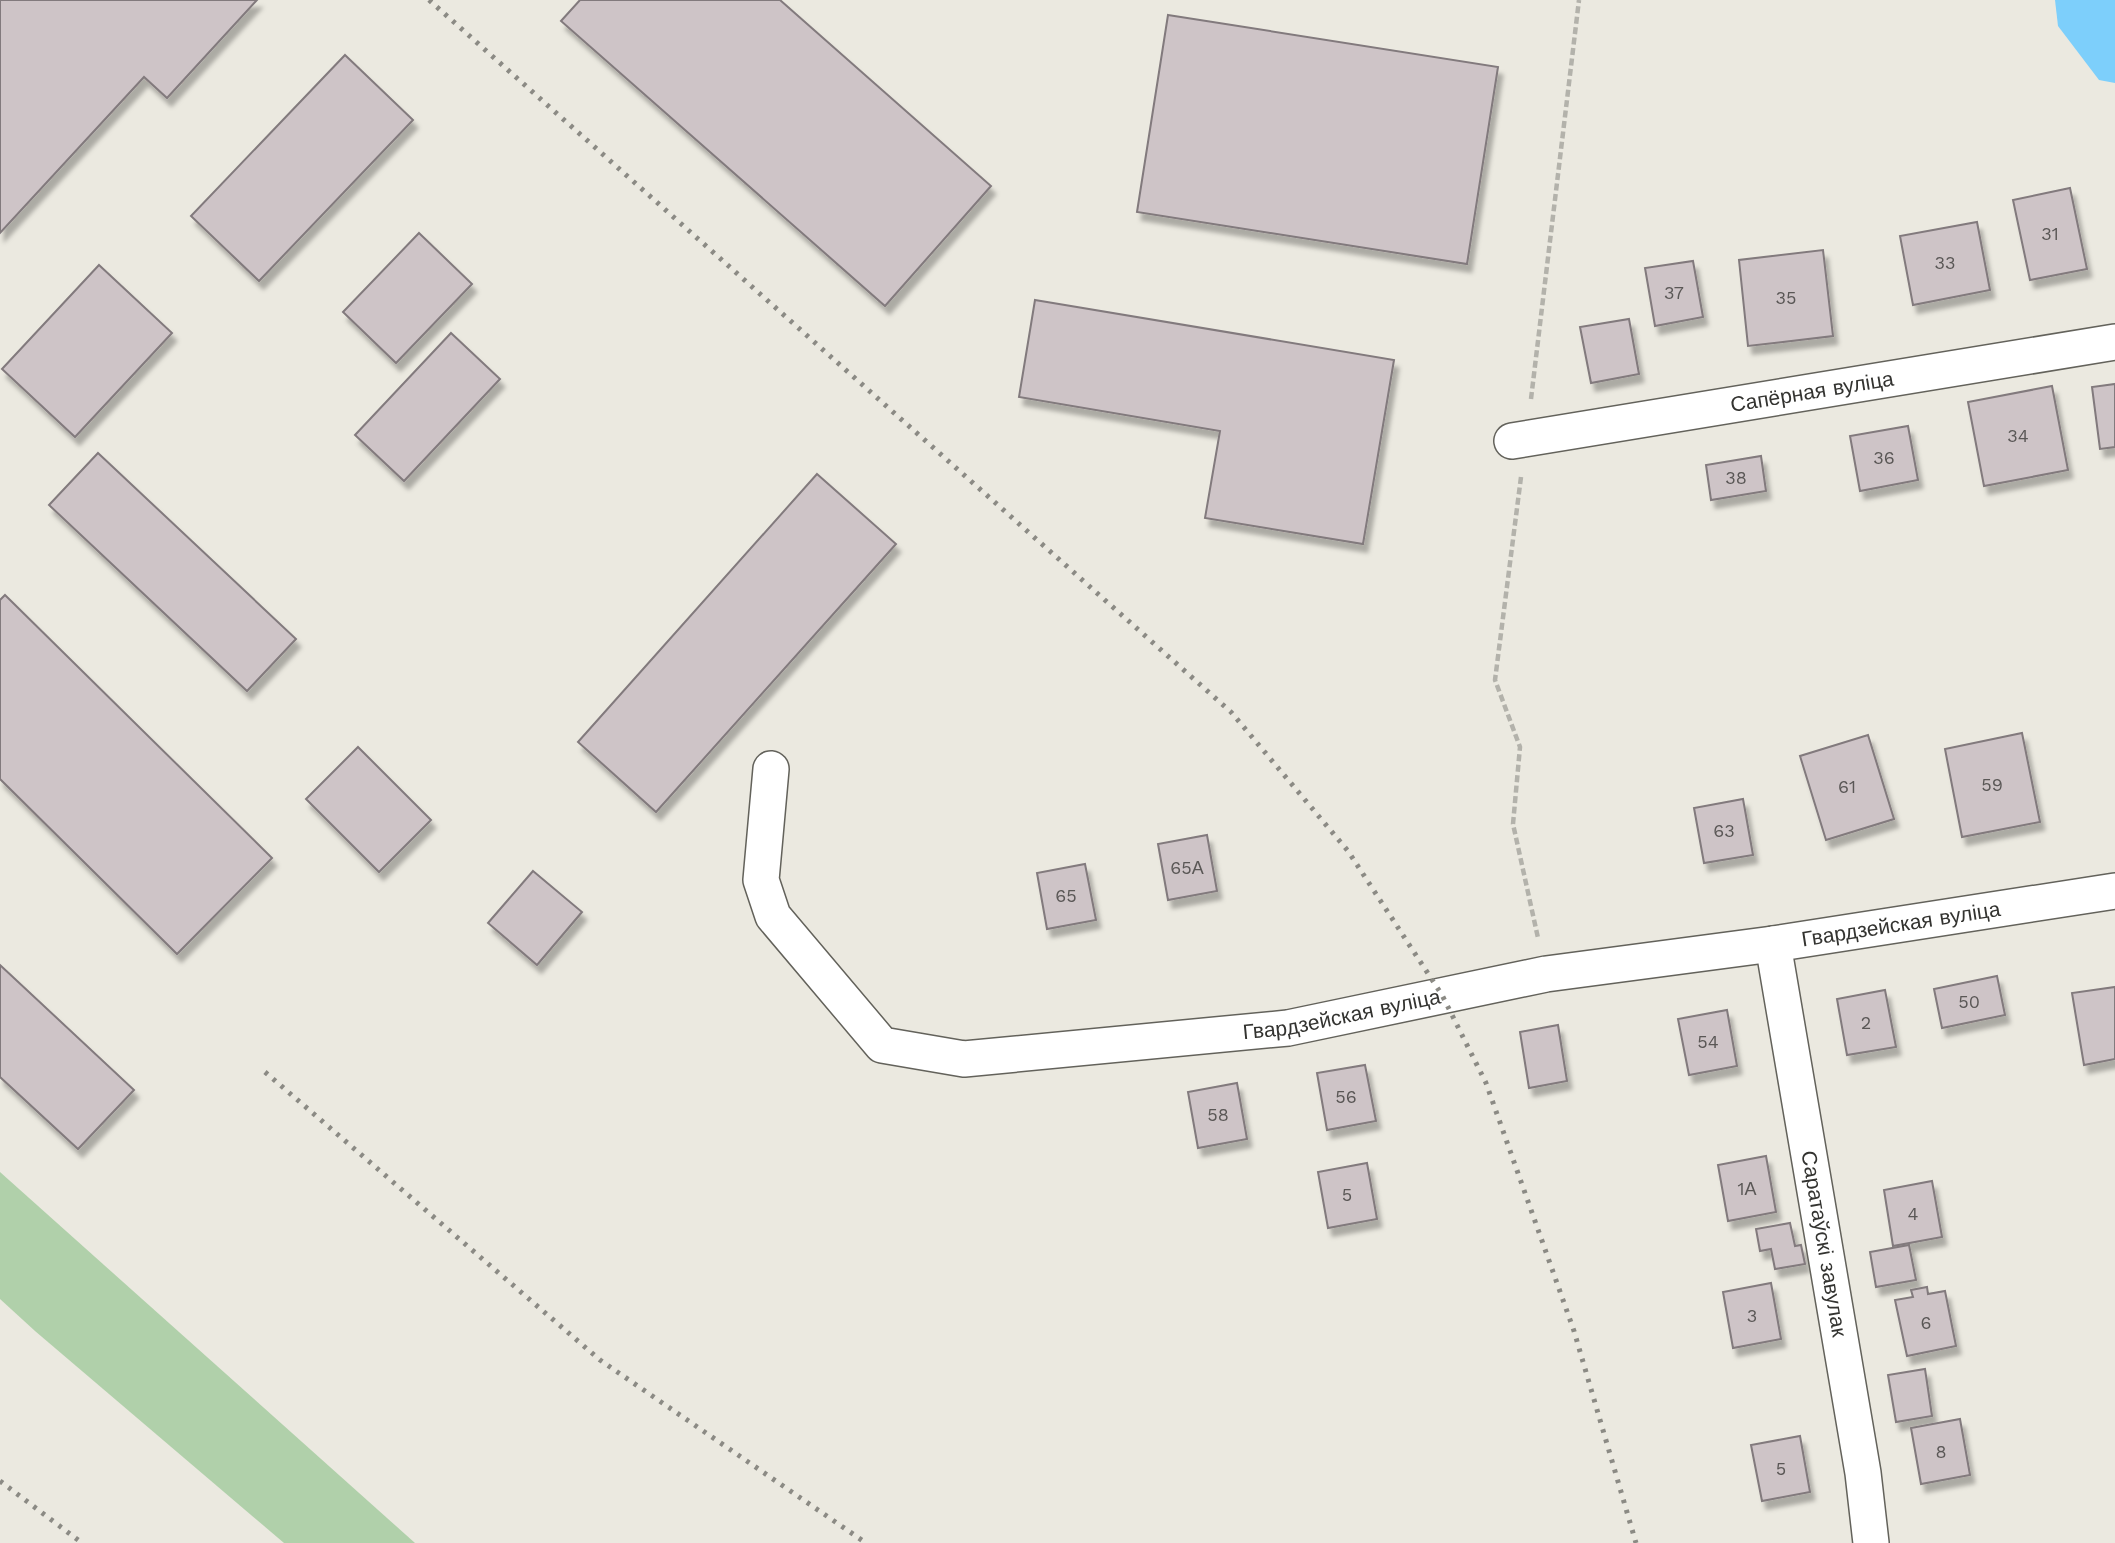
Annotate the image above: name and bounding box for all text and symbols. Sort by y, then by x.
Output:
house number: 31 [2041,223,2059,244]
house number: 33 [1935,252,1956,273]
house number: 37 [1664,282,1684,303]
house number: 35 [1776,287,1796,308]
street label: Сапёрная вуліца [1728,365,1896,417]
house number: 34 [2007,425,2029,446]
house number: 36 [1873,447,1895,468]
house number: 38 [1725,467,1747,488]
house number: 59 [1981,774,2003,795]
house number: 61 [1838,776,1856,797]
house number: 63 [1713,820,1735,841]
house number: 65А [1170,857,1204,878]
house number: 65 [1055,885,1077,906]
street label: Гвардзейская вуліца [1800,896,2002,951]
street label: Гвардзейская вуліца [1242,983,1443,1044]
house number: 50 [1958,991,1980,1012]
house number: 2 [1861,1012,1871,1033]
house number: 54 [1697,1031,1719,1052]
house number: 56 [1335,1086,1357,1107]
house number: 58 [1207,1104,1229,1125]
street label: Саратаўскі завулак [1796,1149,1853,1339]
house number: 1А [1737,1178,1757,1199]
house number: 5 [1342,1184,1352,1205]
house number: 4 [1908,1203,1919,1224]
house number: 3 [1747,1305,1757,1326]
house number: 6 [1921,1312,1931,1333]
house number: 8 [1935,1441,1947,1462]
house number: 5 [1776,1458,1786,1479]

